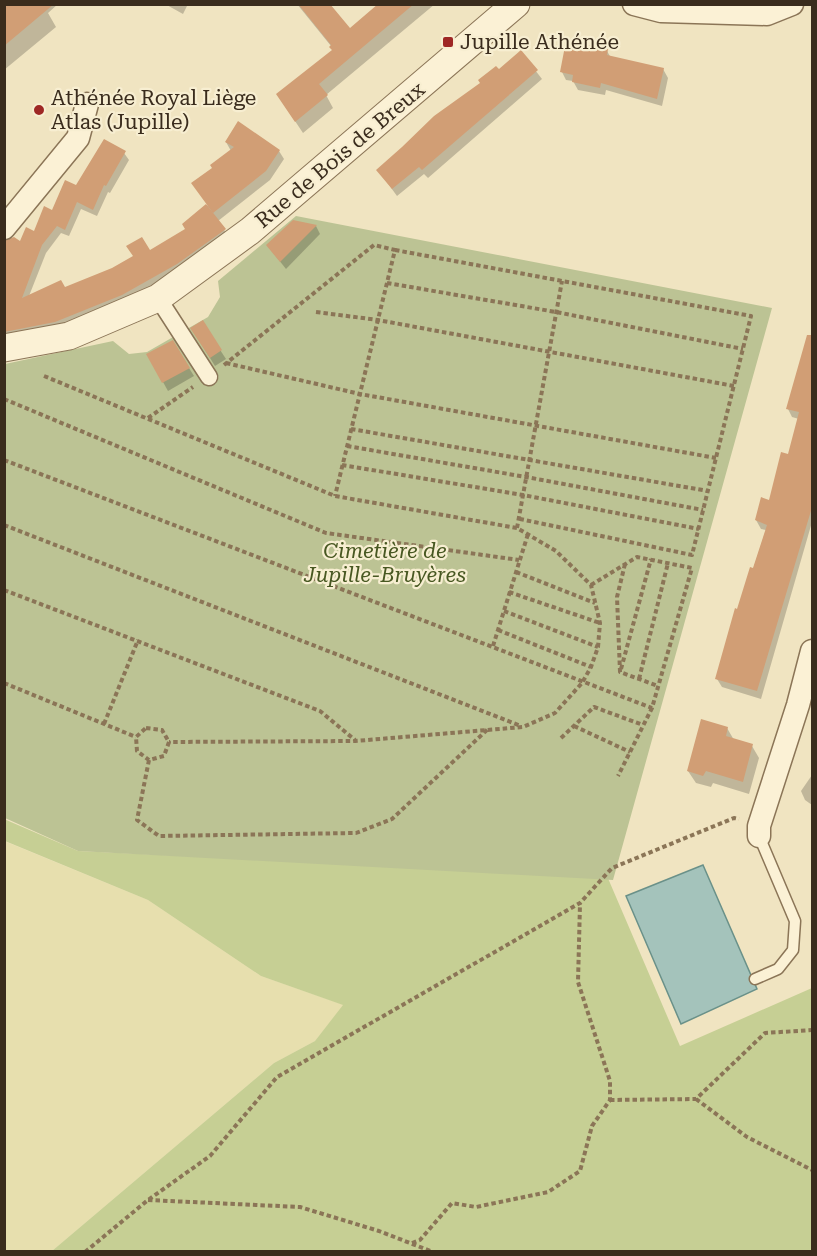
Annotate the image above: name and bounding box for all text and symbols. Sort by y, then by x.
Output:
place label: Jupille Athénée [460,30,619,54]
marker: Jupille Athénée [441,35,455,49]
street label: Rue de Bois de Breux [251,77,429,233]
place label: Athénée Royal Liège Atlas (Jupille) [51,86,256,134]
marker: Athénée Royal Liège Atlas (Jupille) [32,103,46,117]
park label: Cimetière de Jupille-Bruyères [303,539,466,587]

